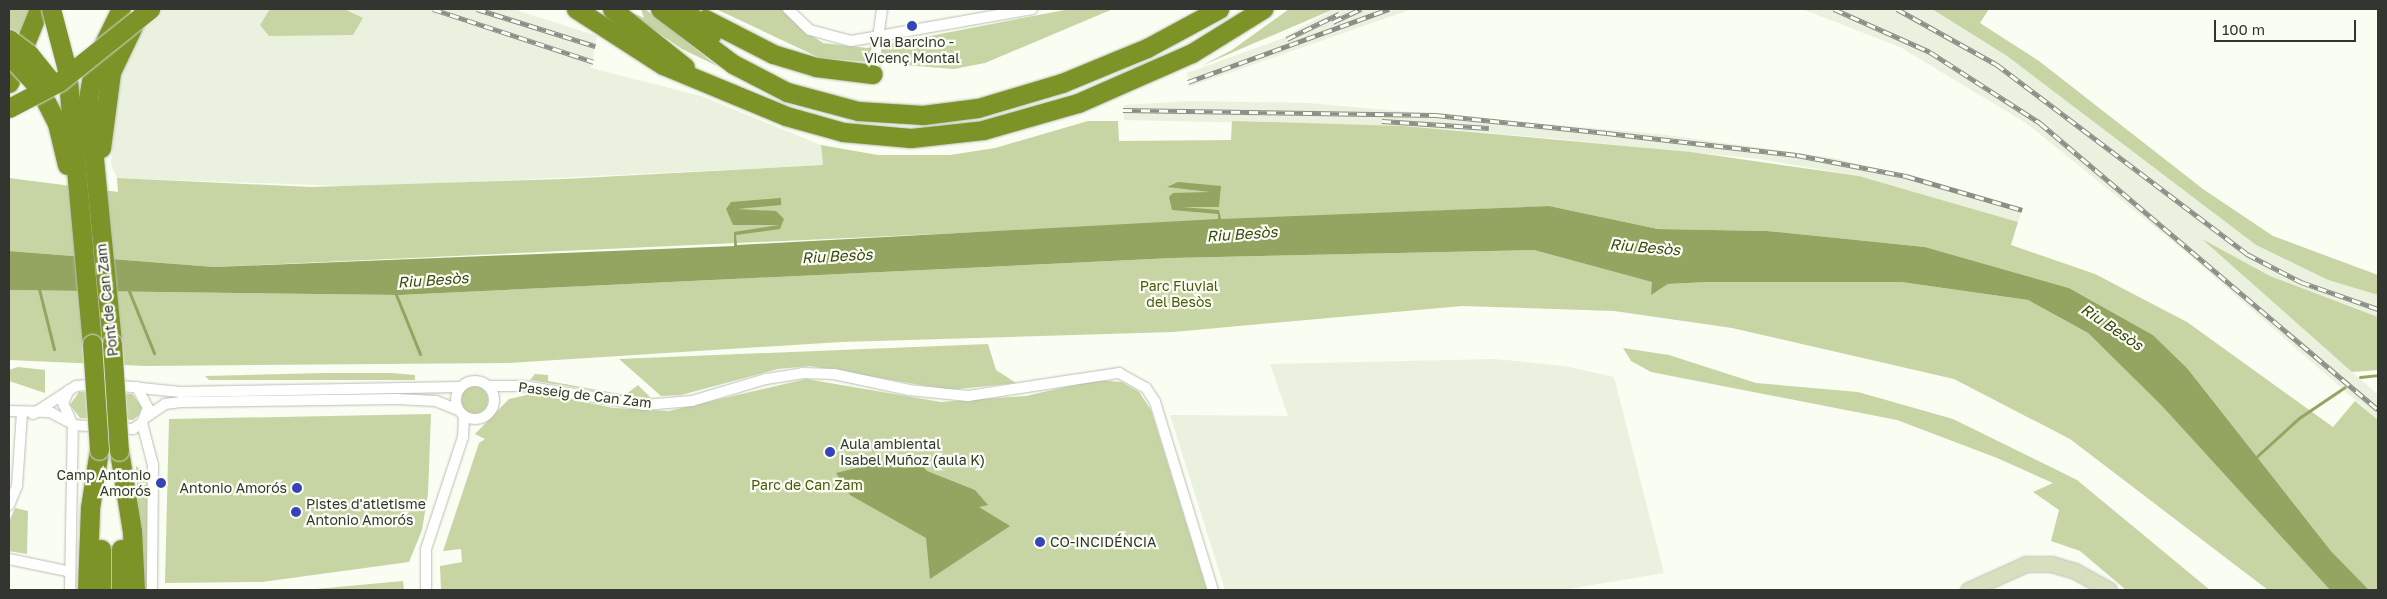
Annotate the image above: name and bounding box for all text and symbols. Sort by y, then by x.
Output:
scale bar [2217,10,2360,42]
marker: Via Barcino - Vicenç Montal [906,20,918,32]
text: 100 m [2222,20,2265,38]
place label: Via Barcino - Vicenç Montal [864,34,960,66]
water label: Riu Besòs [1206,223,1278,245]
water label: Riu Besòs [1609,235,1681,259]
street label: Pont de Can Zam [93,243,121,357]
water label: Riu Besòs [801,245,873,267]
water label: Riu Besòs [397,269,469,291]
park label: Parc Fluvial del Besòs [1140,278,1218,310]
water label: Riu Besòs [2078,300,2146,354]
street label: Passeig de Can Zam [517,378,653,412]
place label: Aula ambiental Isabel Muñoz (aula K) [840,436,985,468]
marker: Aula ambiental Isabel Muñoz (aula K) [824,446,836,458]
place label: Camp Antonio Amorós [56,467,151,500]
marker: Camp Antonio Amorós [155,477,167,489]
park label: Parc de Can Zam [751,477,863,493]
place label: Antonio Amorós [180,480,287,496]
marker: Antonio Amorós [291,482,303,494]
place label: Pistes d'atletisme Antonio Amorós [306,496,426,528]
marker: Pistes d'atletisme Antonio Amorós [290,506,302,518]
place label: CO-INCIDÉNCIA [1050,534,1156,550]
marker: CO-INCIDÉNCIA [1034,536,1046,548]

